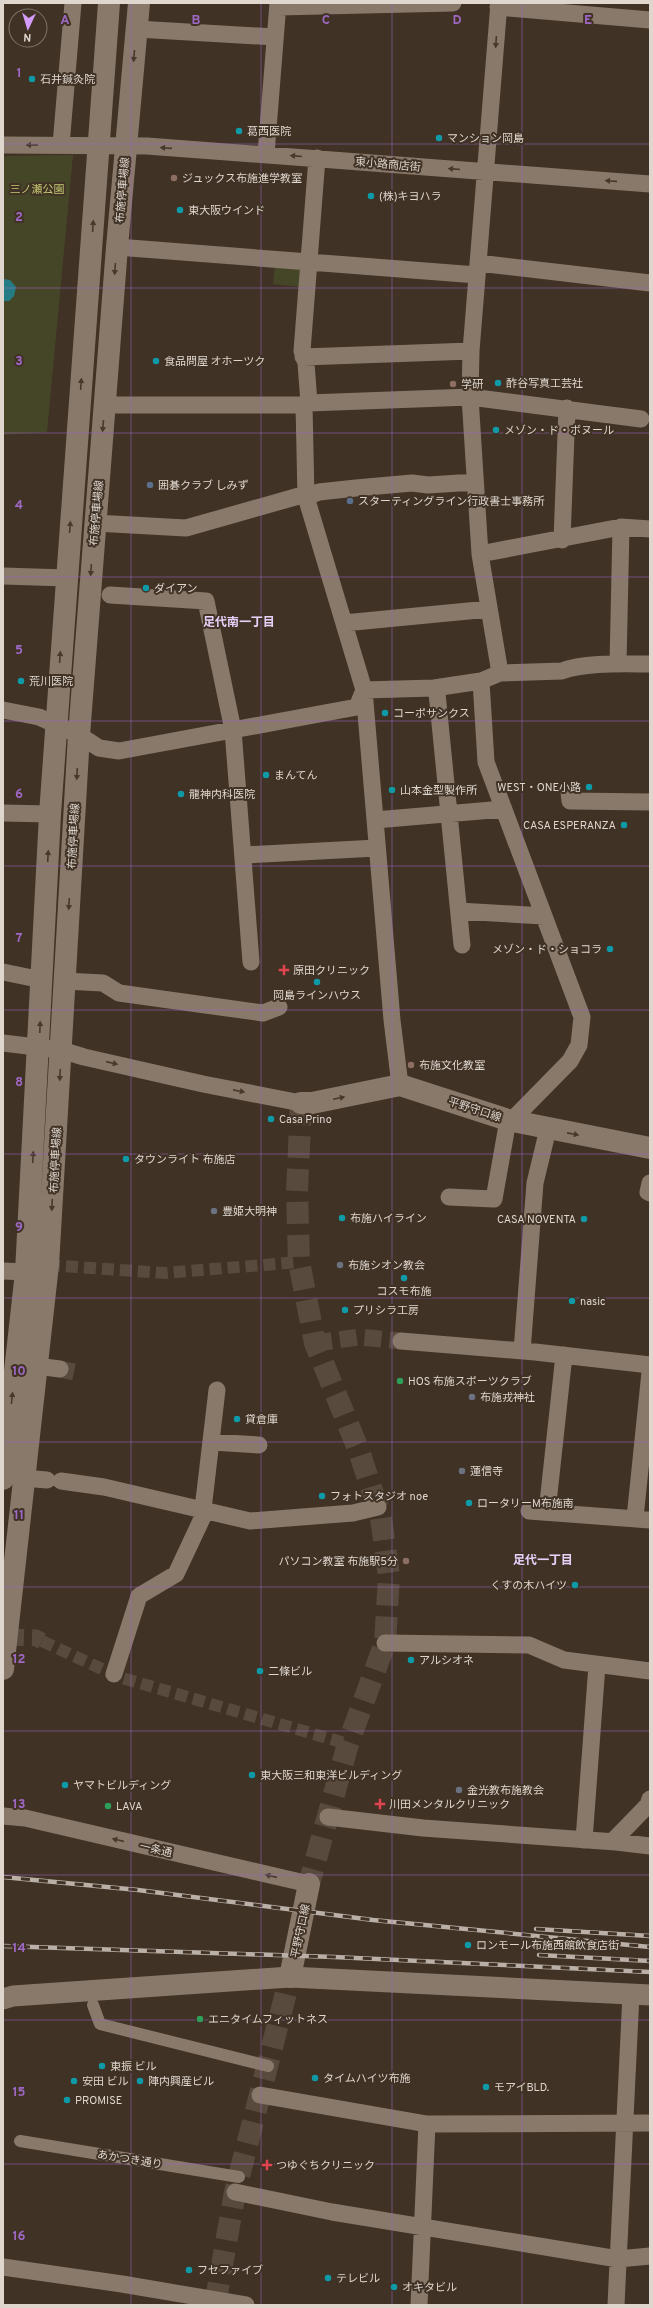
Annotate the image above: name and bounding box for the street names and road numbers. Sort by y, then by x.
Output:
street label: 東小路商店街 [354,155,421,175]
street label: 布施停車場線 [113,157,133,224]
street label: 布施停車場線 [87,480,107,547]
street label: 布施停車場線 [65,803,83,869]
street label: 平野守口線 [446,1095,503,1125]
street label: 布施停車場線 [47,1127,65,1193]
street label: 一条通 [138,1839,173,1861]
street label: 平野守口線 [288,1903,314,1960]
street label: あかつき通り [96,2148,164,2172]

